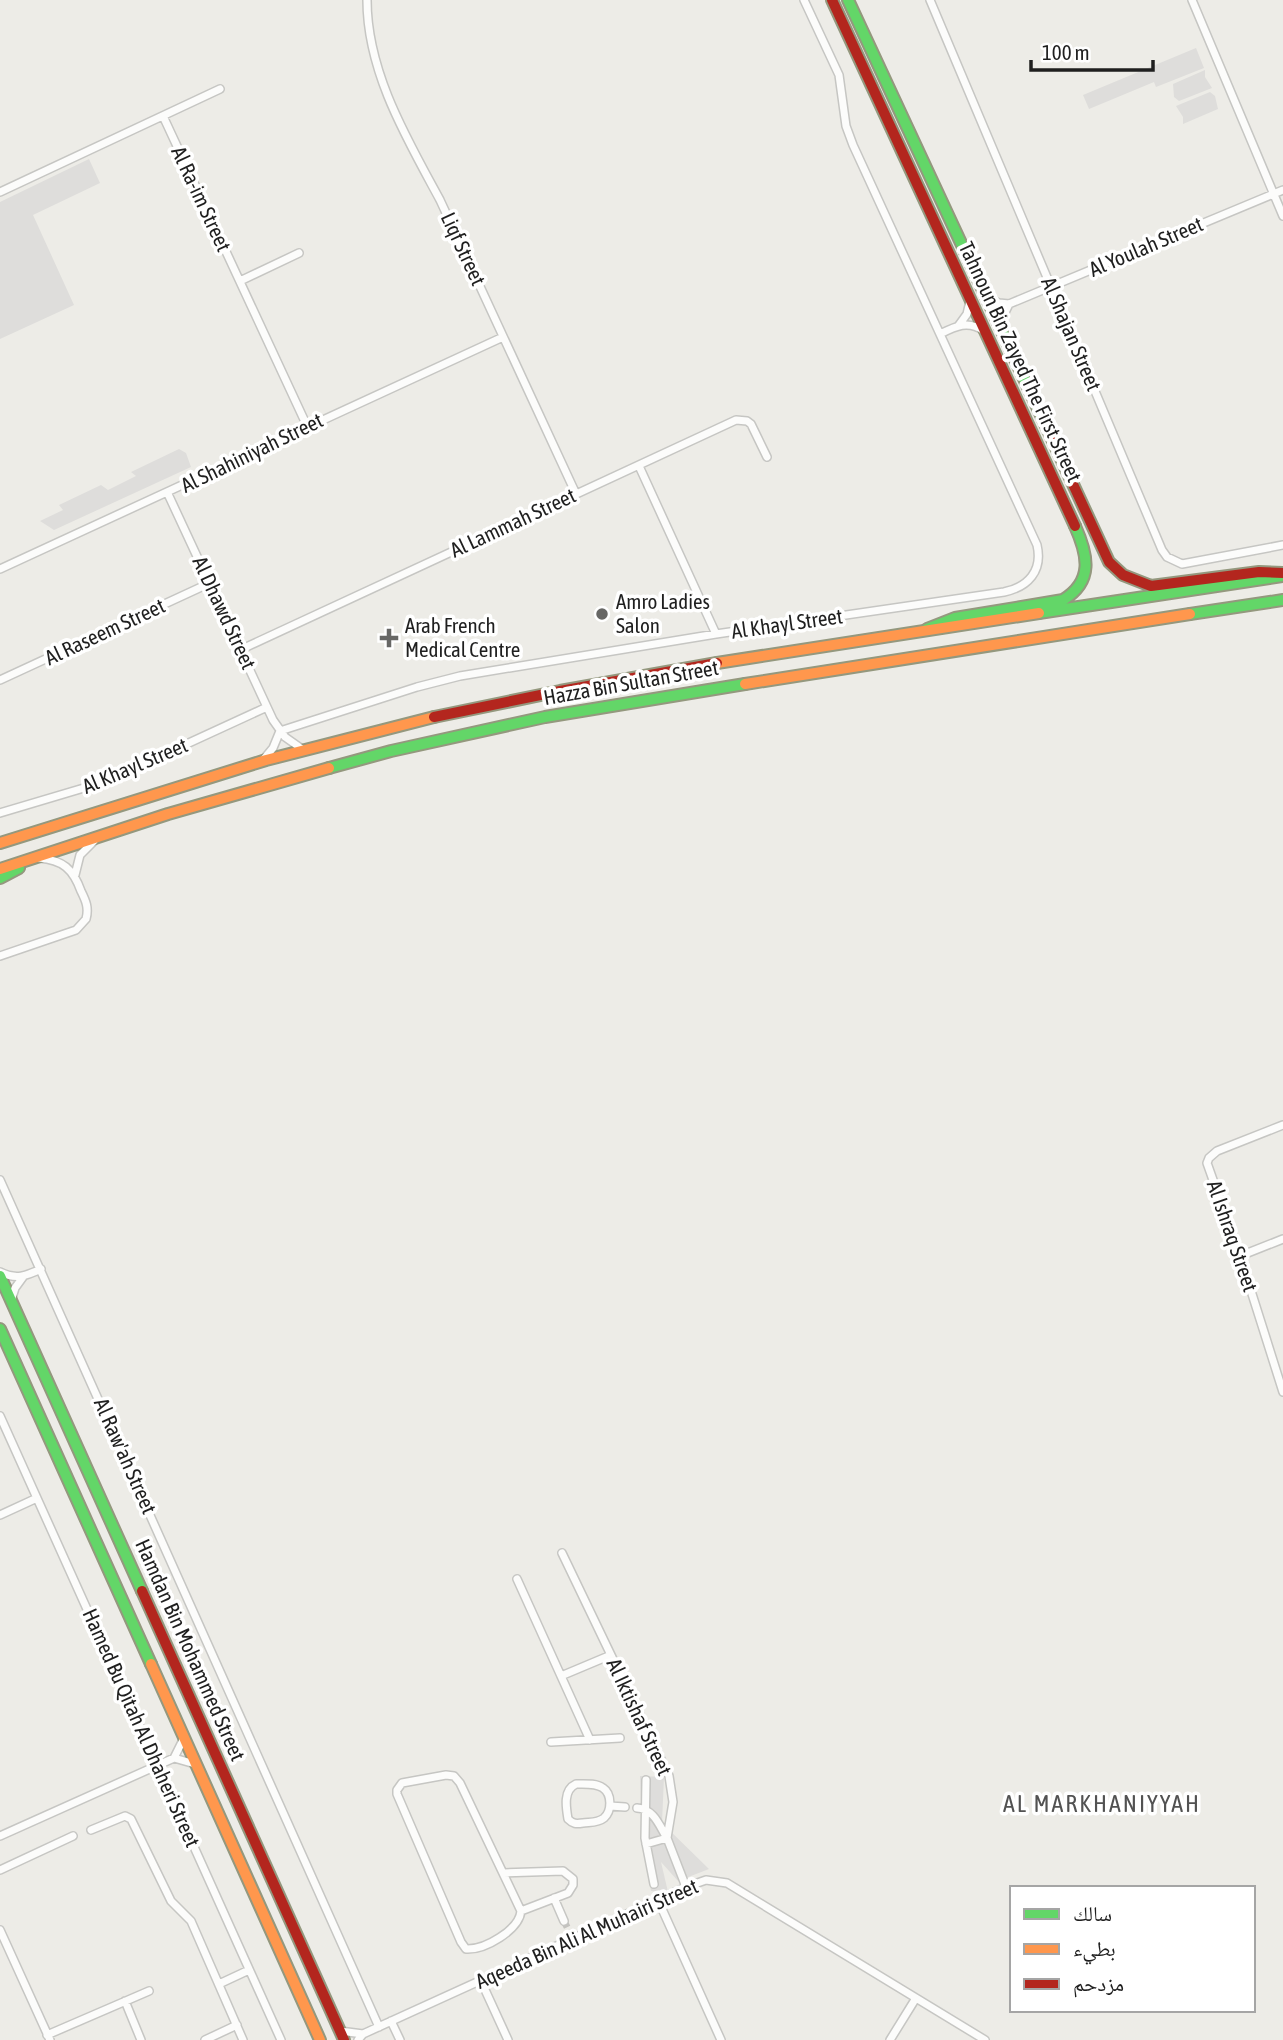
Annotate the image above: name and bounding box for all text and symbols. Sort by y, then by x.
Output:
scale bar [1031,28,1154,72]
text: 100 m [1042,40,1090,64]
street label: Al Ra-im Street [167,142,237,255]
street label: Liqf Street [437,208,491,289]
street label: Al Youlah Street [1085,211,1206,281]
street label: Tahnoun Bin Zayed The First Street [955,238,1087,485]
street label: Al Shajan Street [1037,273,1107,394]
street label: Al Shahiniyah Street [177,407,326,497]
street label: Al Lammah Street [446,483,579,562]
street label: Al Dhawd Street [188,552,261,673]
place label: Amro Ladies Salon [616,589,710,637]
street label: Al Raseem Street [41,593,168,669]
street label: Al Khayl Street [730,603,844,643]
marker: Amro Ladies Salon [594,606,610,622]
place label: Arab French Medical Centre [405,613,520,661]
marker: Arab French Medical Centre [379,628,399,648]
street label: Hazza Bin Sultan Street [542,655,720,709]
street label: Al Khayl Street [78,732,191,798]
street label: Al Ishraq Street [1203,1177,1263,1294]
street label: Al Raw'ah Street [90,1394,162,1517]
street label: Hamdan Bin Mohammed Street [131,1535,251,1764]
street label: Hamed Bu Qitah Al Dhaheri Street [78,1605,205,1851]
street label: Al Iktishaf Street [602,1654,677,1779]
district label: AL MARKHANIYYAH [1003,1790,1201,1817]
street label: Aqeeda Bin Ali Al Muhairi Street [472,1873,701,1993]
legend [1010,1886,1255,2012]
text: سالك [1073,1901,1112,1925]
text: بطيء [1073,1936,1116,1965]
text: مزدحم [1073,1971,1124,1998]

